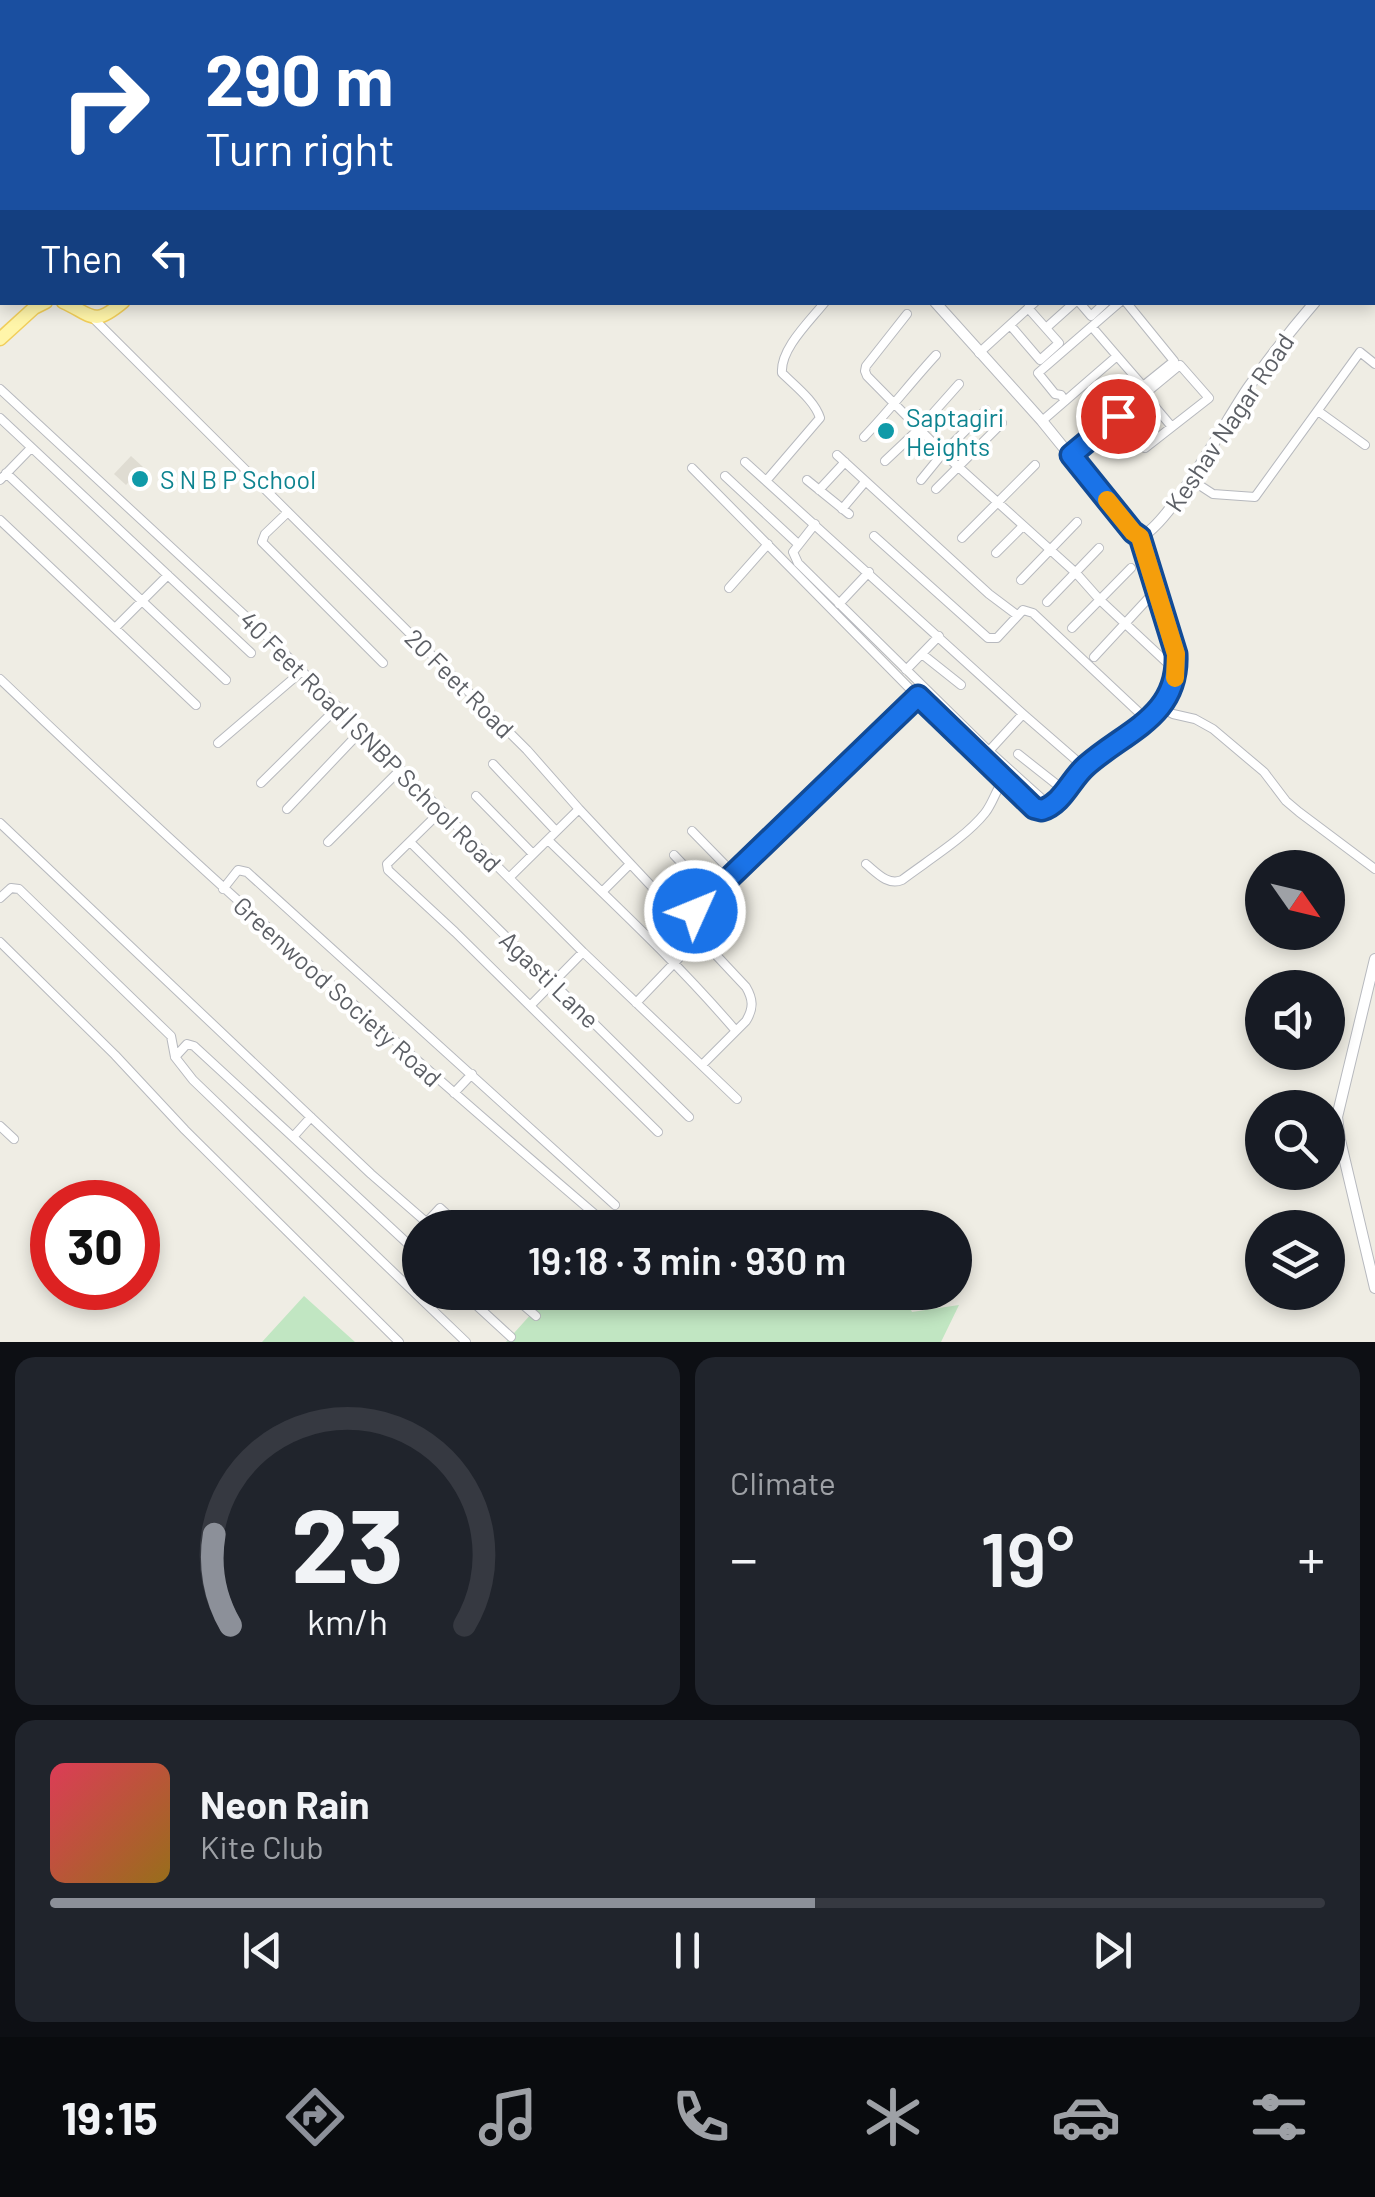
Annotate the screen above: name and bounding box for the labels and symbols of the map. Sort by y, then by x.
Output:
street label: Keshav Nagar Road [1158,327,1300,517]
pin [1076,374,1161,459]
place label: Saptagiri Heights [906,402,1004,461]
marker: Saptagiri Heights [875,420,897,442]
place label: S N B P School [160,464,316,494]
marker: S N B P School [129,468,151,490]
street label: 40 Feet Road | SNBP School Road [234,604,508,878]
street label: 20 Feet Road [399,622,521,744]
north arrow [1245,850,1345,950]
position arrow [643,859,747,963]
street label: Greenwood Society Road [228,890,448,1092]
street label: Agasti Lane [494,924,606,1034]
speed limit sign: 30 [30,1180,160,1310]

